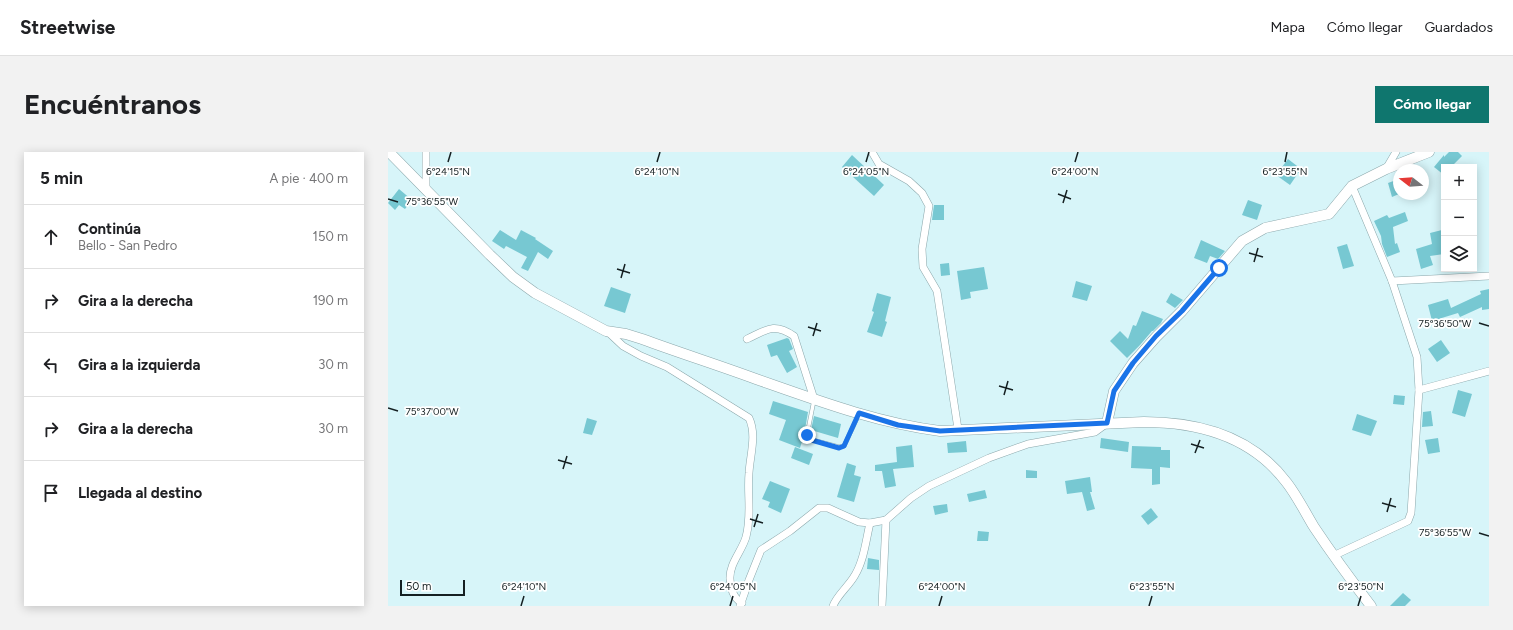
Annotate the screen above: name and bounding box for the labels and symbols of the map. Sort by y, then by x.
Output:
north arrow [1393,164,1429,200]
text: 6°24'15"N [426,165,470,178]
text: 6°24'10"N [635,165,679,178]
text: 6°24'05"N [843,165,889,178]
text: 6°24'00"N [1052,165,1098,178]
text: 6°23'55"N [1263,165,1307,178]
text: 75°36'55"W [406,195,459,208]
route start [1210,259,1228,277]
text: 75°36'50"W [1419,317,1472,330]
text: 75°37'00"W [405,405,459,418]
route end [798,426,816,444]
text: 75°36'55"W [1419,526,1472,539]
scale bar [400,578,465,597]
text: 6°24'10"N [502,580,546,593]
text: 6°24'05"N [710,580,756,593]
text: 6°24'00"N [919,580,965,593]
text: 6°23'55"N [1130,580,1174,593]
text: 6°23'50"N [1338,580,1384,593]

